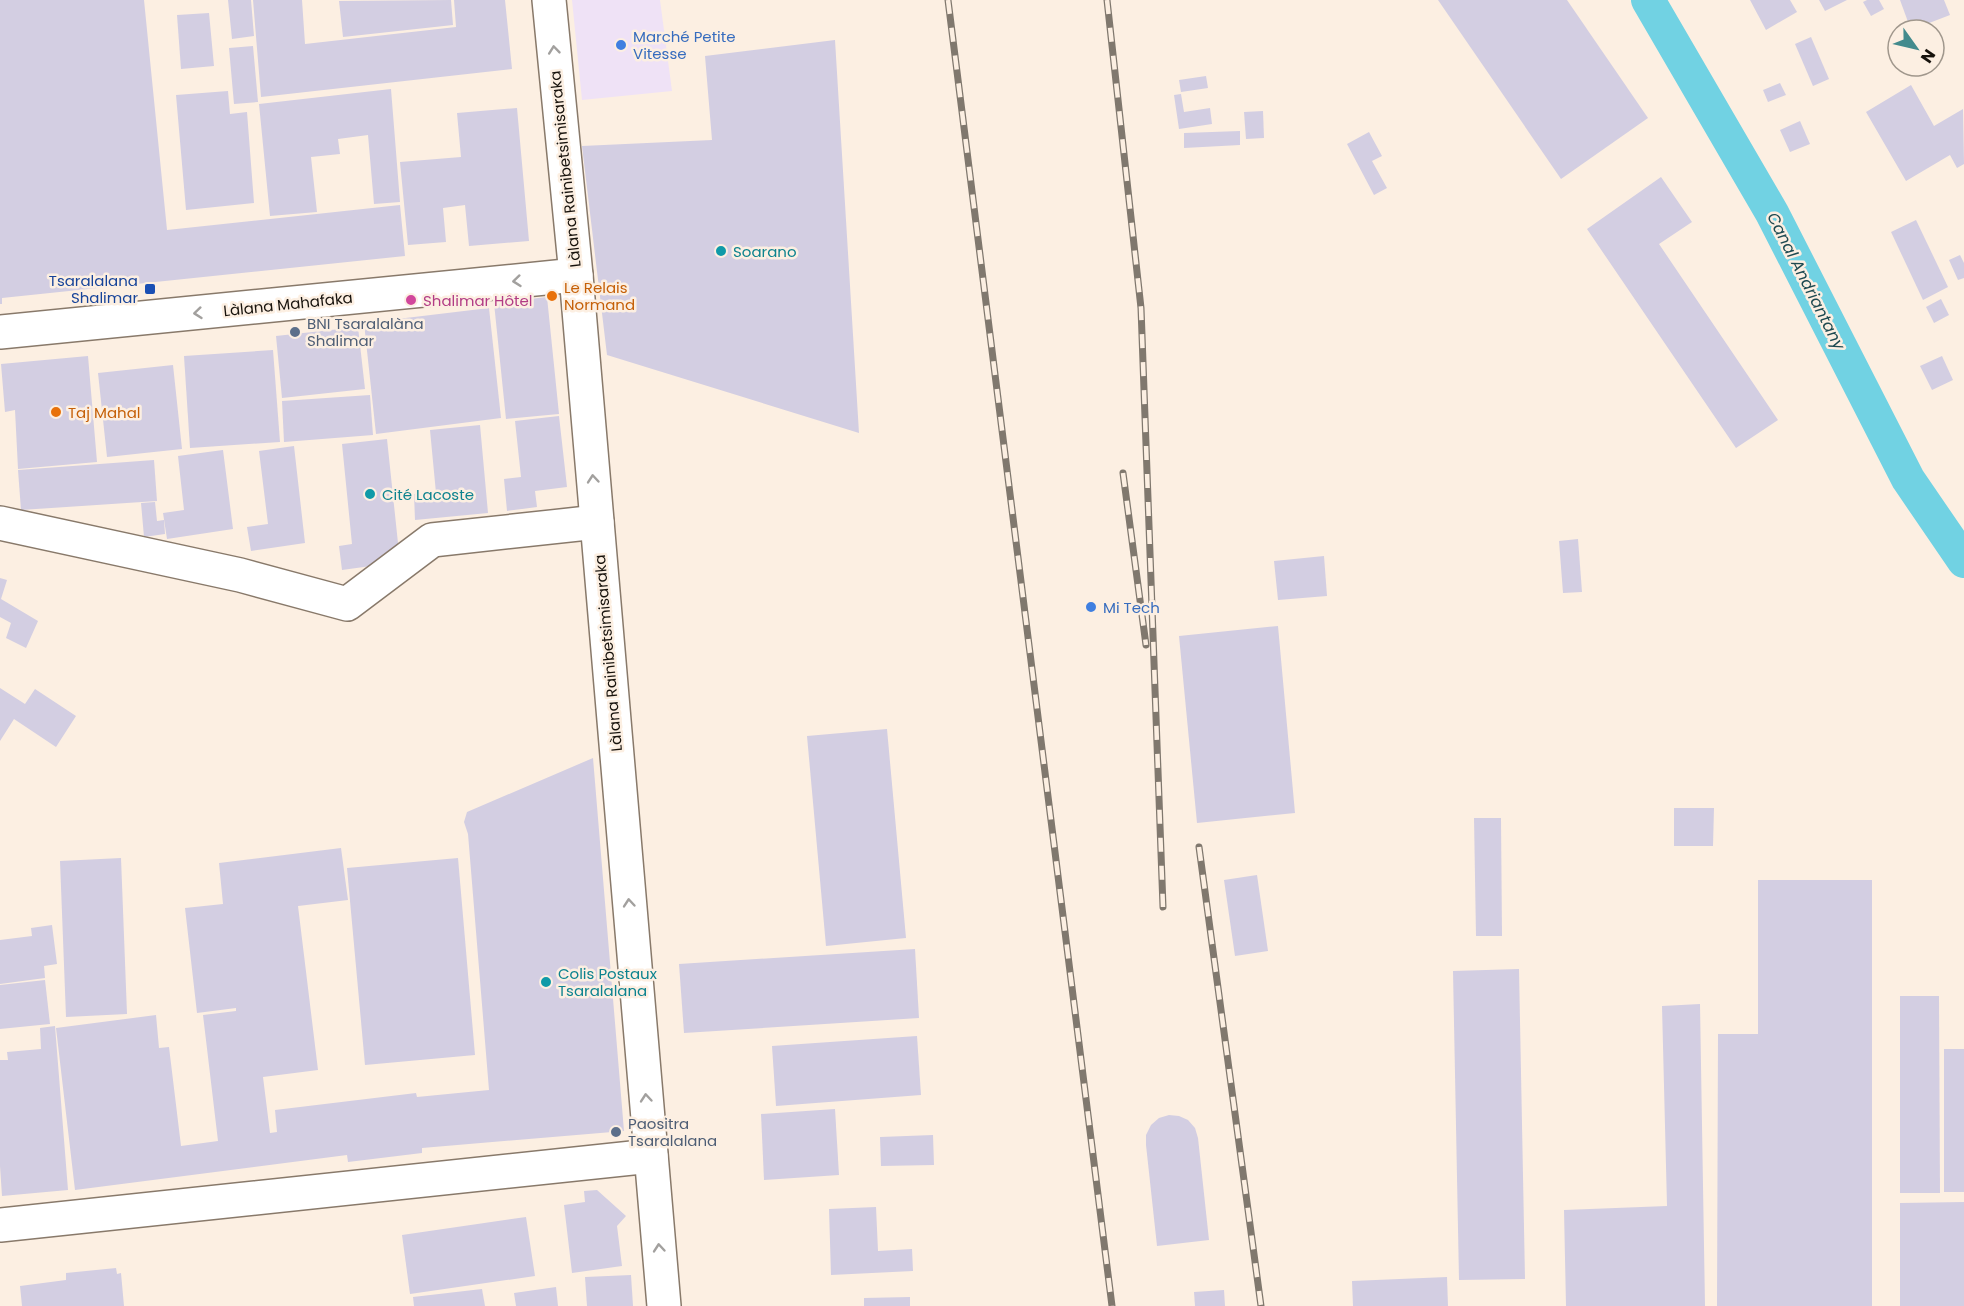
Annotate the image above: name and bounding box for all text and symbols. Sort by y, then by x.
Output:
north arrow [1886,18,1946,78]
place label: Marché Petite Vitesse [633,26,736,64]
marker: Marché Petite Vitesse [614,38,628,52]
one-way arrow [548,45,561,54]
text: N [1915,45,1941,68]
street label: Làlana Rainibetsimisaraka [544,70,586,268]
water label: Canal Andriantany [1761,208,1851,355]
place label: Soarano [733,241,796,262]
marker: Soarano [714,244,728,258]
place label: Tsaralalana Shalimar [49,270,138,308]
one-way arrow [513,274,522,287]
place label: Le Relais Normand [564,277,635,315]
marker: Tsaralalana Shalimar [143,282,157,296]
street label: Làlana Mahafaka [222,287,354,321]
marker: Le Relais Normand [545,289,559,303]
place label: Shalimar Hôtel [423,290,533,311]
marker: Shalimar Hôtel [404,293,418,307]
one-way arrow [194,306,203,319]
place label: BNI Tsaralalàna Shalimar [307,313,424,351]
marker: BNI Tsaralalàna Shalimar [288,325,302,339]
place label: Taj Mahal [68,402,140,423]
marker: Taj Mahal [49,405,63,419]
one-way arrow [587,474,600,484]
place label: Cité Lacoste [382,484,474,505]
marker: Cité Lacoste [363,487,377,501]
street label: Làlana Rainibetsimisaraka [589,554,627,752]
place label: Mi Tech [1103,597,1160,618]
marker: Mi Tech [1084,600,1098,614]
one-way arrow [623,899,636,908]
place label: Colis Postaux Tsaralalana [558,963,657,1001]
marker: Colis Postaux Tsaralalana [539,975,553,989]
one-way arrow [640,1093,653,1102]
place label: Paositra Tsaralalana [628,1113,717,1151]
marker: Paositra Tsaralalana [609,1125,623,1139]
one-way arrow [653,1243,666,1252]

